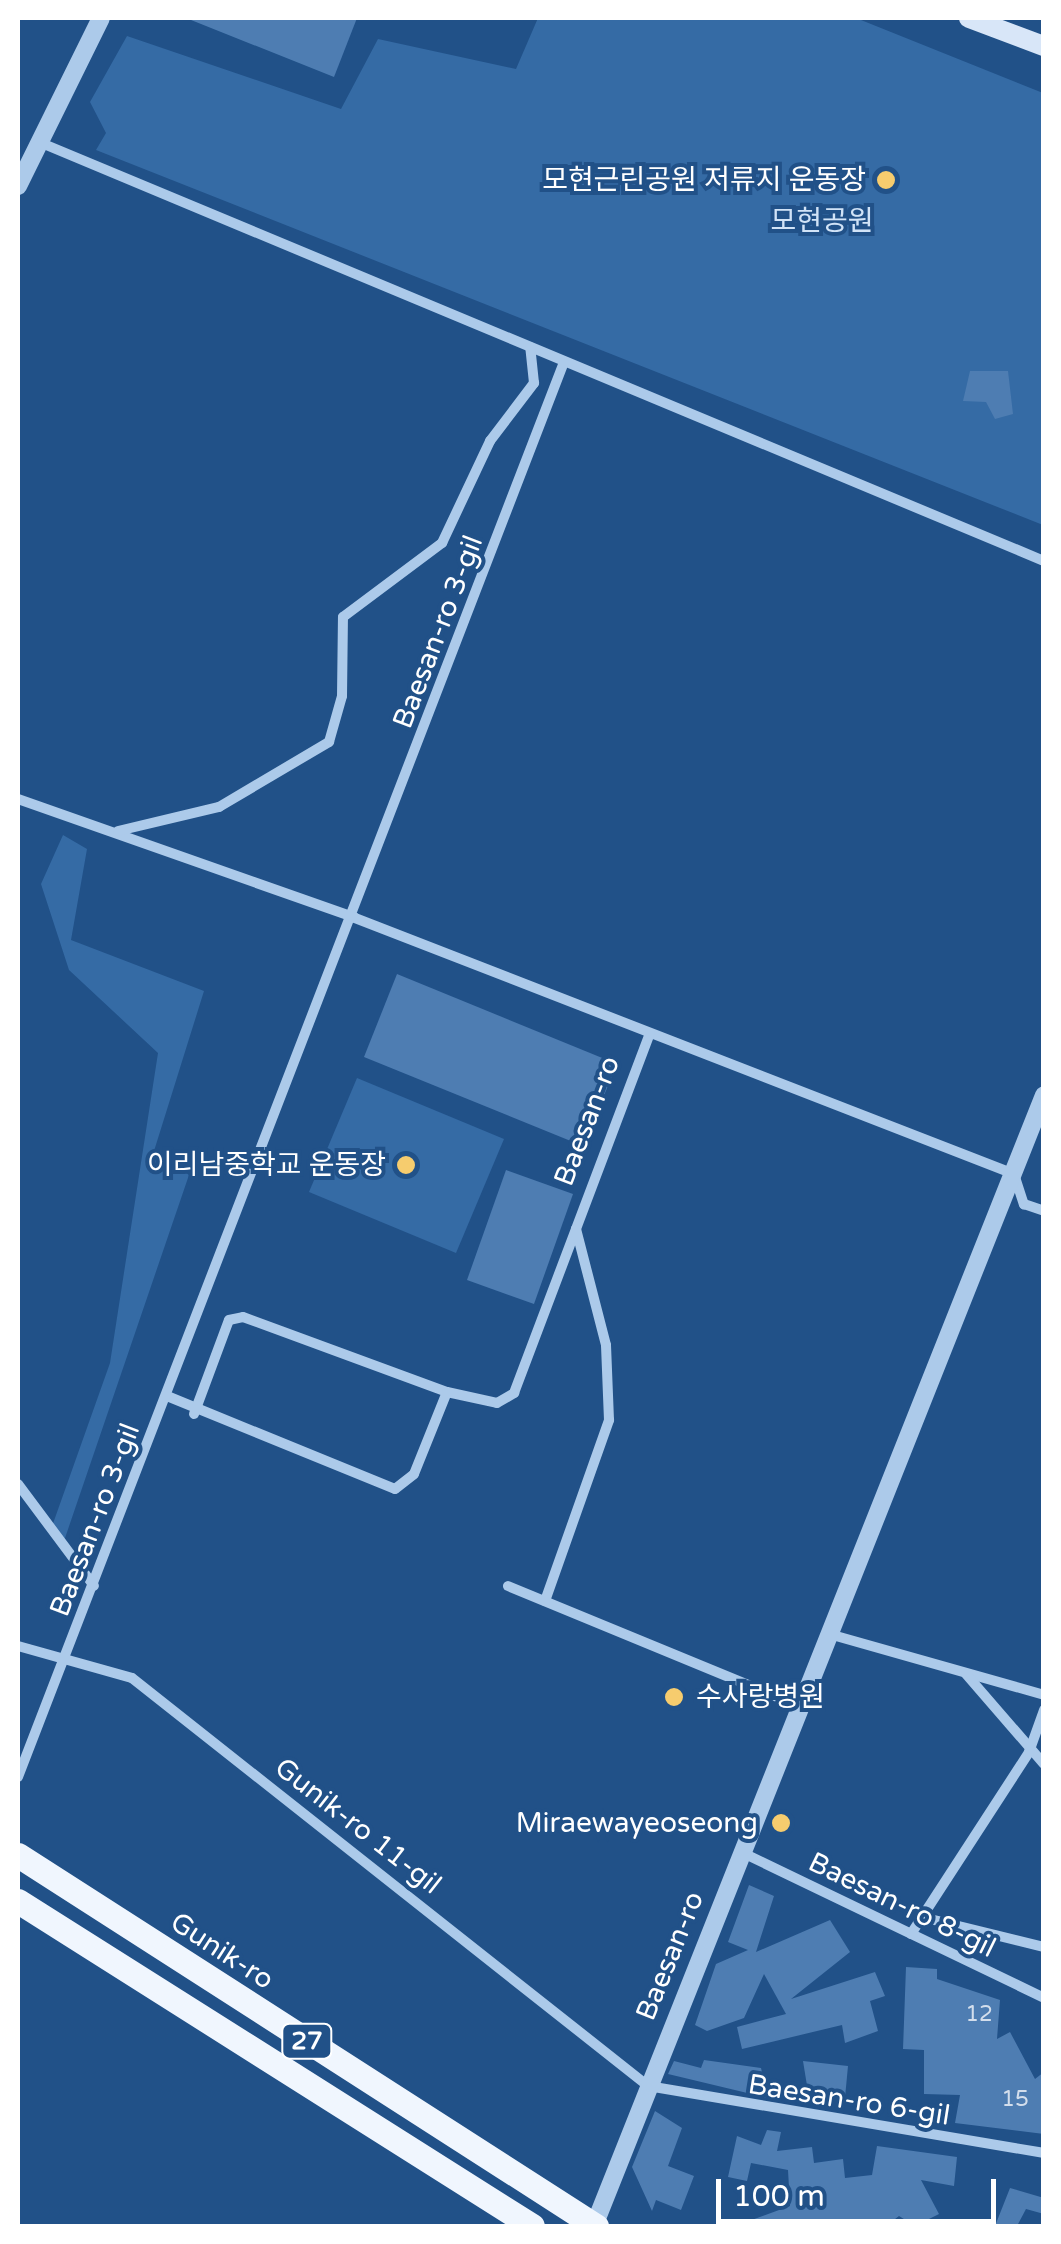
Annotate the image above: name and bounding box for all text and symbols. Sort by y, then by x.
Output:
place label: 모현근린공원 저류지 운동장 [542,163,866,197]
marker: 모현근린공원 저류지 운동장 [875,169,897,191]
park label: 모현공원 [770,204,874,238]
street label: Baesan-ro 3-gil [386,531,490,733]
street label: Baesan-ro [547,1052,627,1190]
place label: 이리남중학교 운동장 [147,1148,386,1182]
marker: 이리남중학교 운동장 [395,1154,417,1176]
street label: Baesan-ro 3-gil [43,1419,147,1621]
place label: 수사랑병원 [696,1680,825,1714]
marker: 수사랑병원 [661,1684,687,1710]
street label: Gunik-ro 11-gil [268,1751,448,1901]
place label: Miraewayeoseong [516,1806,758,1840]
marker: Miraewayeoseong [768,1810,794,1836]
street label: Baesan-ro 8-gil [803,1845,1001,1965]
street label: Baesan-ro [629,1887,711,2025]
street label: Gunik-ro [164,1905,280,1997]
house number: 12 [965,2002,993,2028]
road number: 27 [280,2021,334,2061]
street label: Baesan-ro 6-gil [746,2067,952,2133]
house number: 15 [1001,2087,1029,2113]
scale bar [721,2159,1001,2221]
text: 100 m [733,2178,825,2215]

